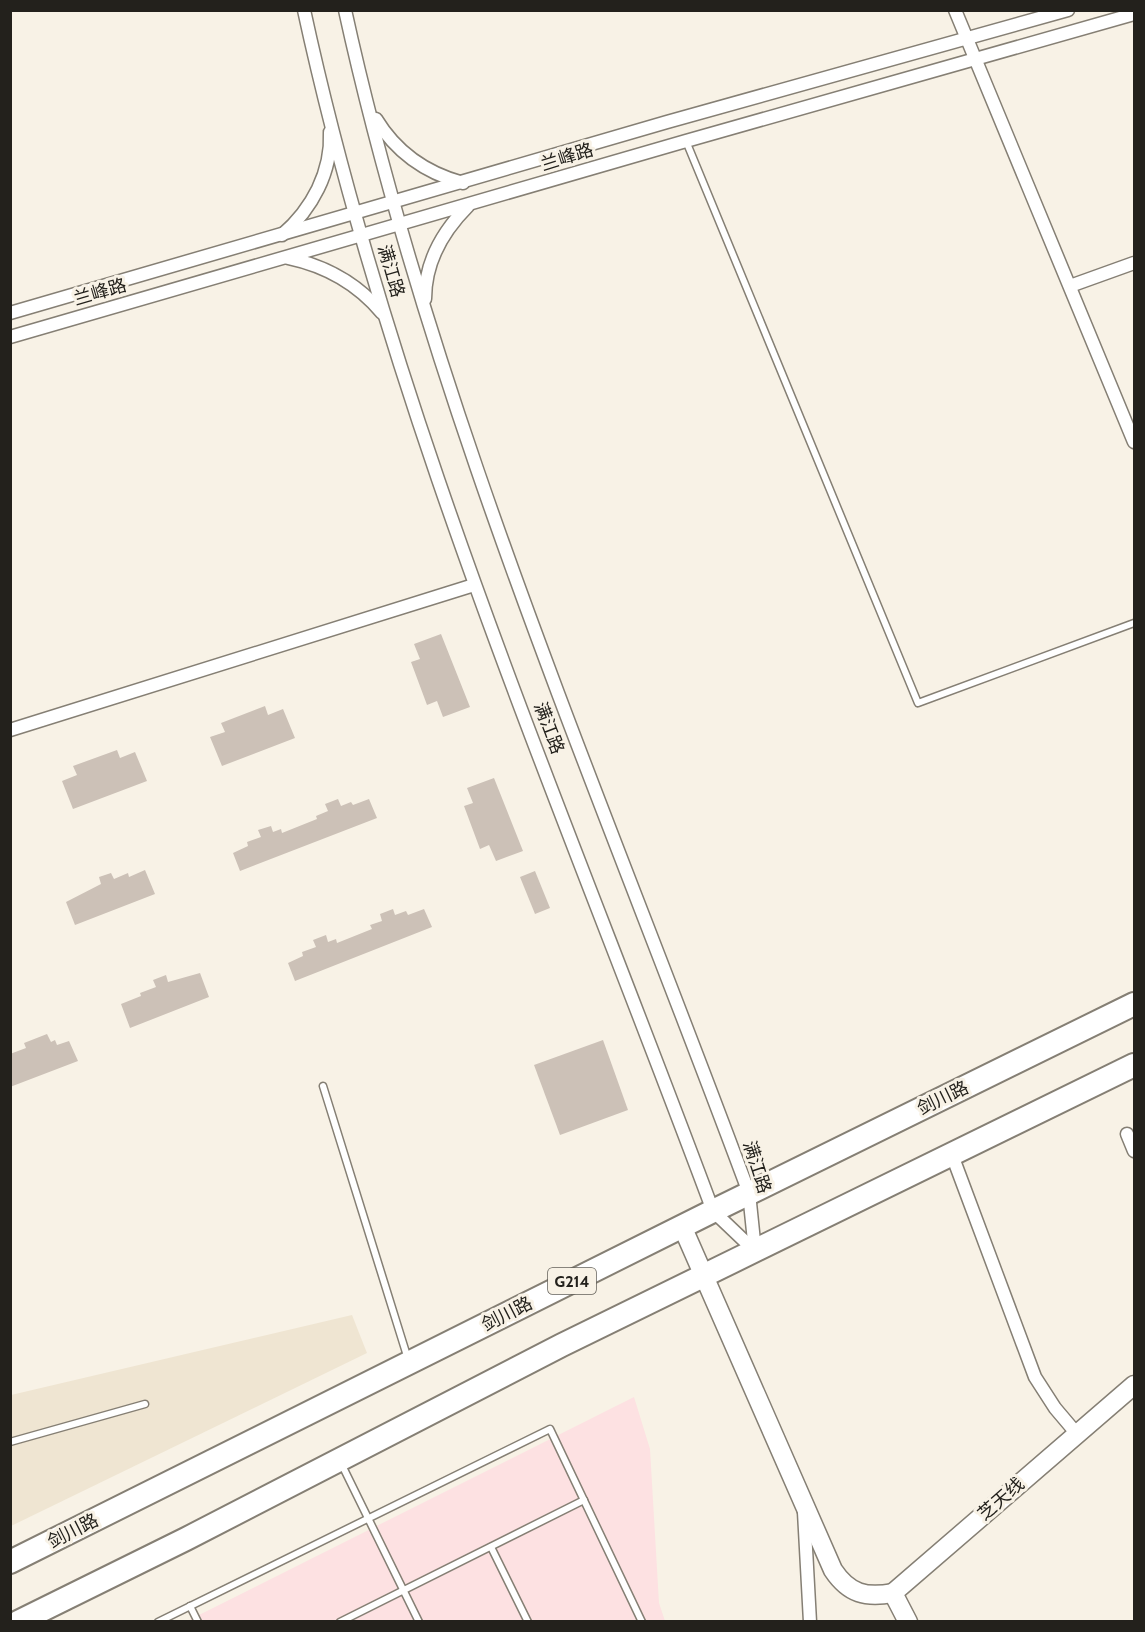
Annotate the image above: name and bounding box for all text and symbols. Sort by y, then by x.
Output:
street label: 兰峰路 [538,139,596,175]
street label: 满江路 [373,242,409,300]
street label: 兰峰路 [71,274,129,310]
street label: 满江路 [529,699,569,757]
street label: 剑川路 [914,1076,972,1120]
street label: 满江路 [738,1138,776,1196]
road number: G214 [548,1268,596,1294]
street label: 剑川路 [478,1292,536,1336]
street label: 芝天线 [973,1473,1029,1525]
street label: 剑川路 [44,1509,102,1553]

